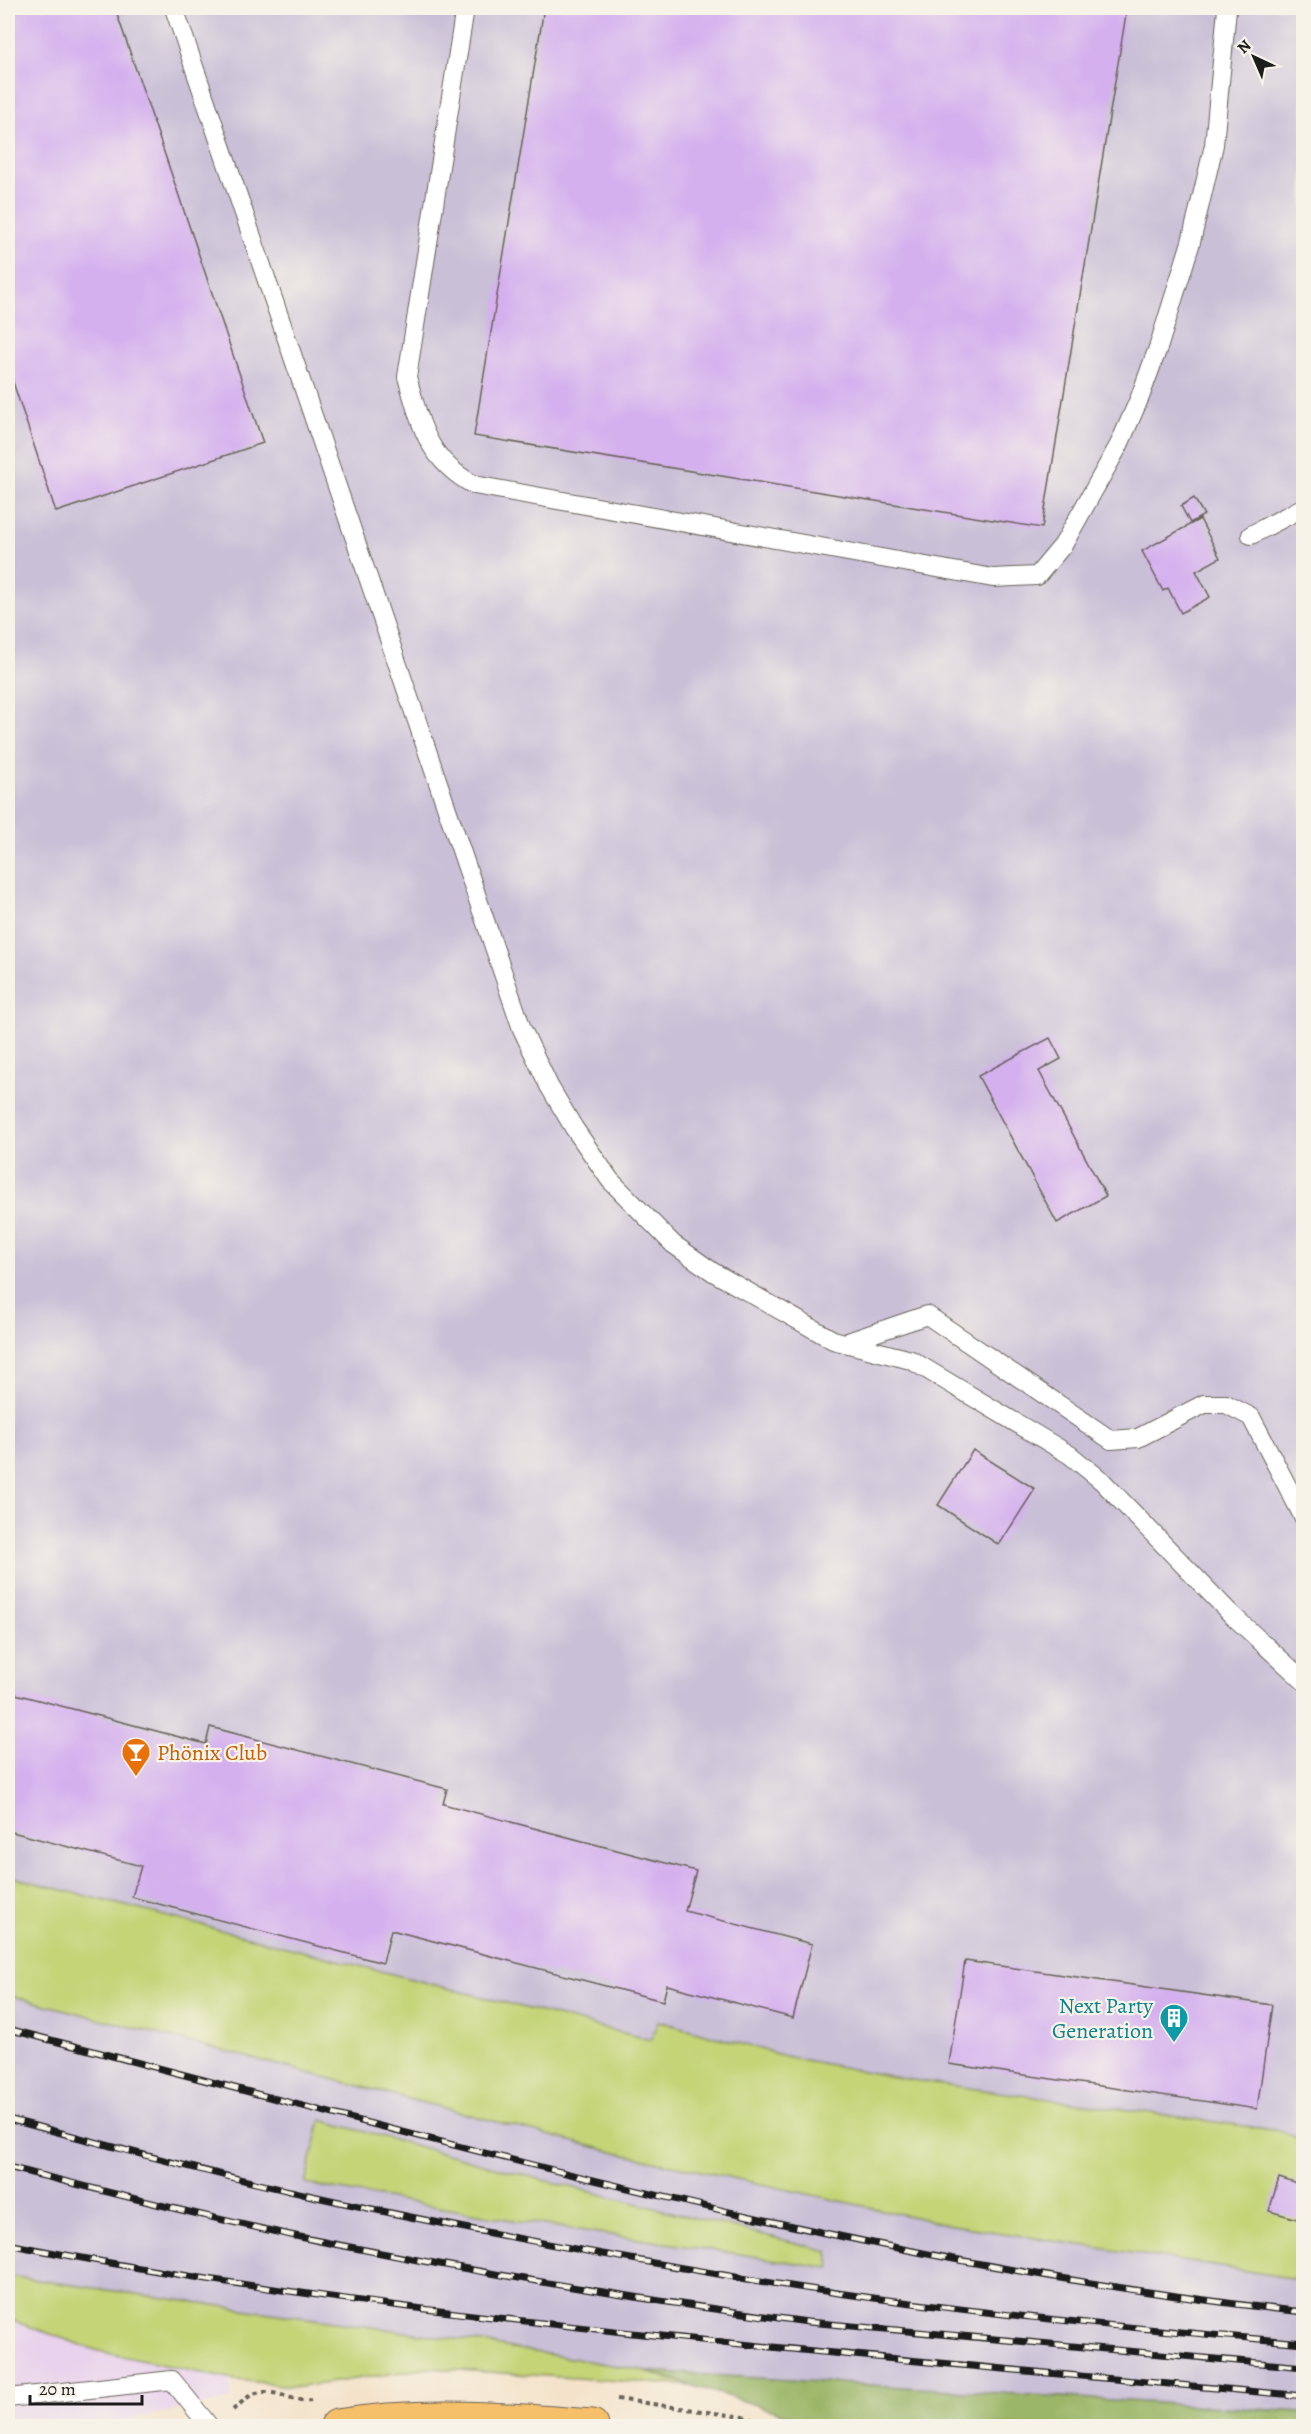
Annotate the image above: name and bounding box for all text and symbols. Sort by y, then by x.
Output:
north arrow [1224,27,1284,87]
text: N [1232,35,1256,59]
bar icon: Phönix Club [120,1736,152,1778]
place label: Phönix Club [157,1738,267,1768]
place label: Next Party Generation [1052,1991,1153,2046]
building icon: Next Party Generation [1158,2002,1190,2044]
scale bar [30,2368,142,2406]
text: 20 m [39,2377,76,2401]

